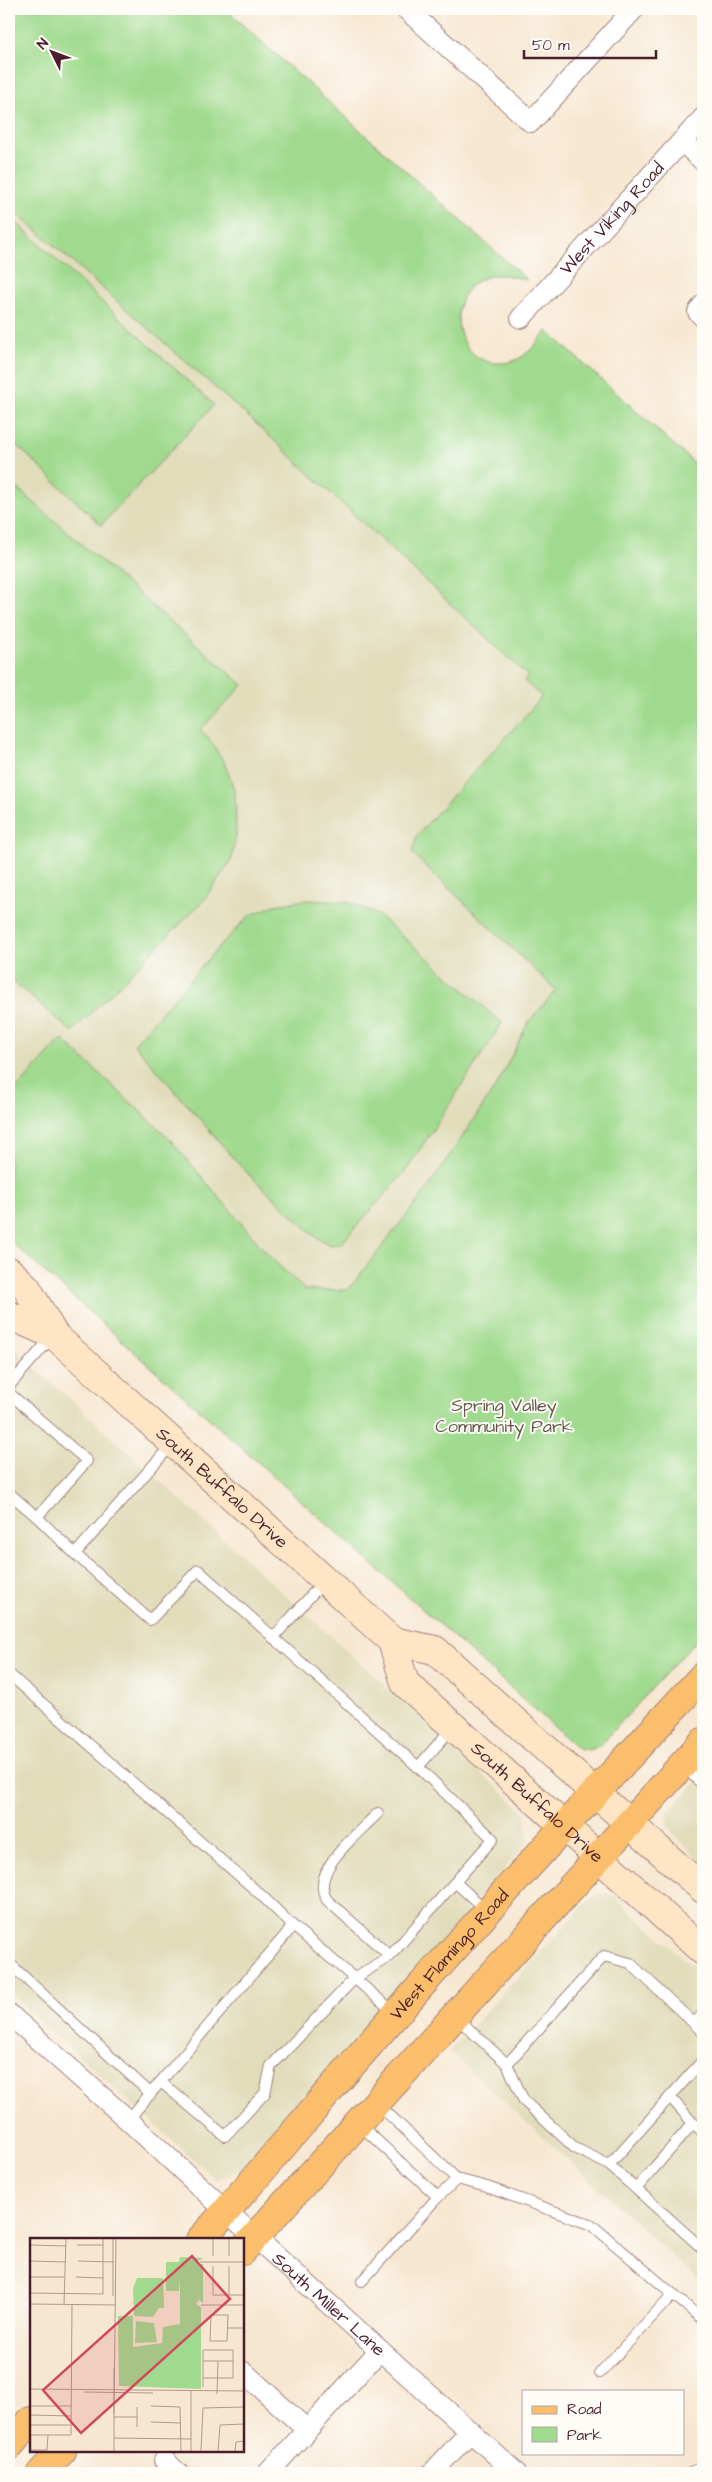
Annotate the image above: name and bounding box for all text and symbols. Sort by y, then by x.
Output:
north arrow [28,28,78,78]
scale bar [524,28,657,60]
text: N [33,34,54,54]
text: 50 m [532,35,570,56]
street label: West Viking Road [554,156,670,280]
park label: Spring Valley Community Park [435,1393,573,1440]
street label: South Buffalo Drive [151,1421,294,1554]
street label: South Buffalo Drive [466,1736,609,1868]
street label: West Flamingo Road [384,1883,514,2026]
inset map [30,2238,244,2452]
street label: South Miller Lane [267,2246,391,2362]
legend [522,2390,684,2454]
text: Road [567,2399,602,2420]
text: Park [567,2425,602,2446]

